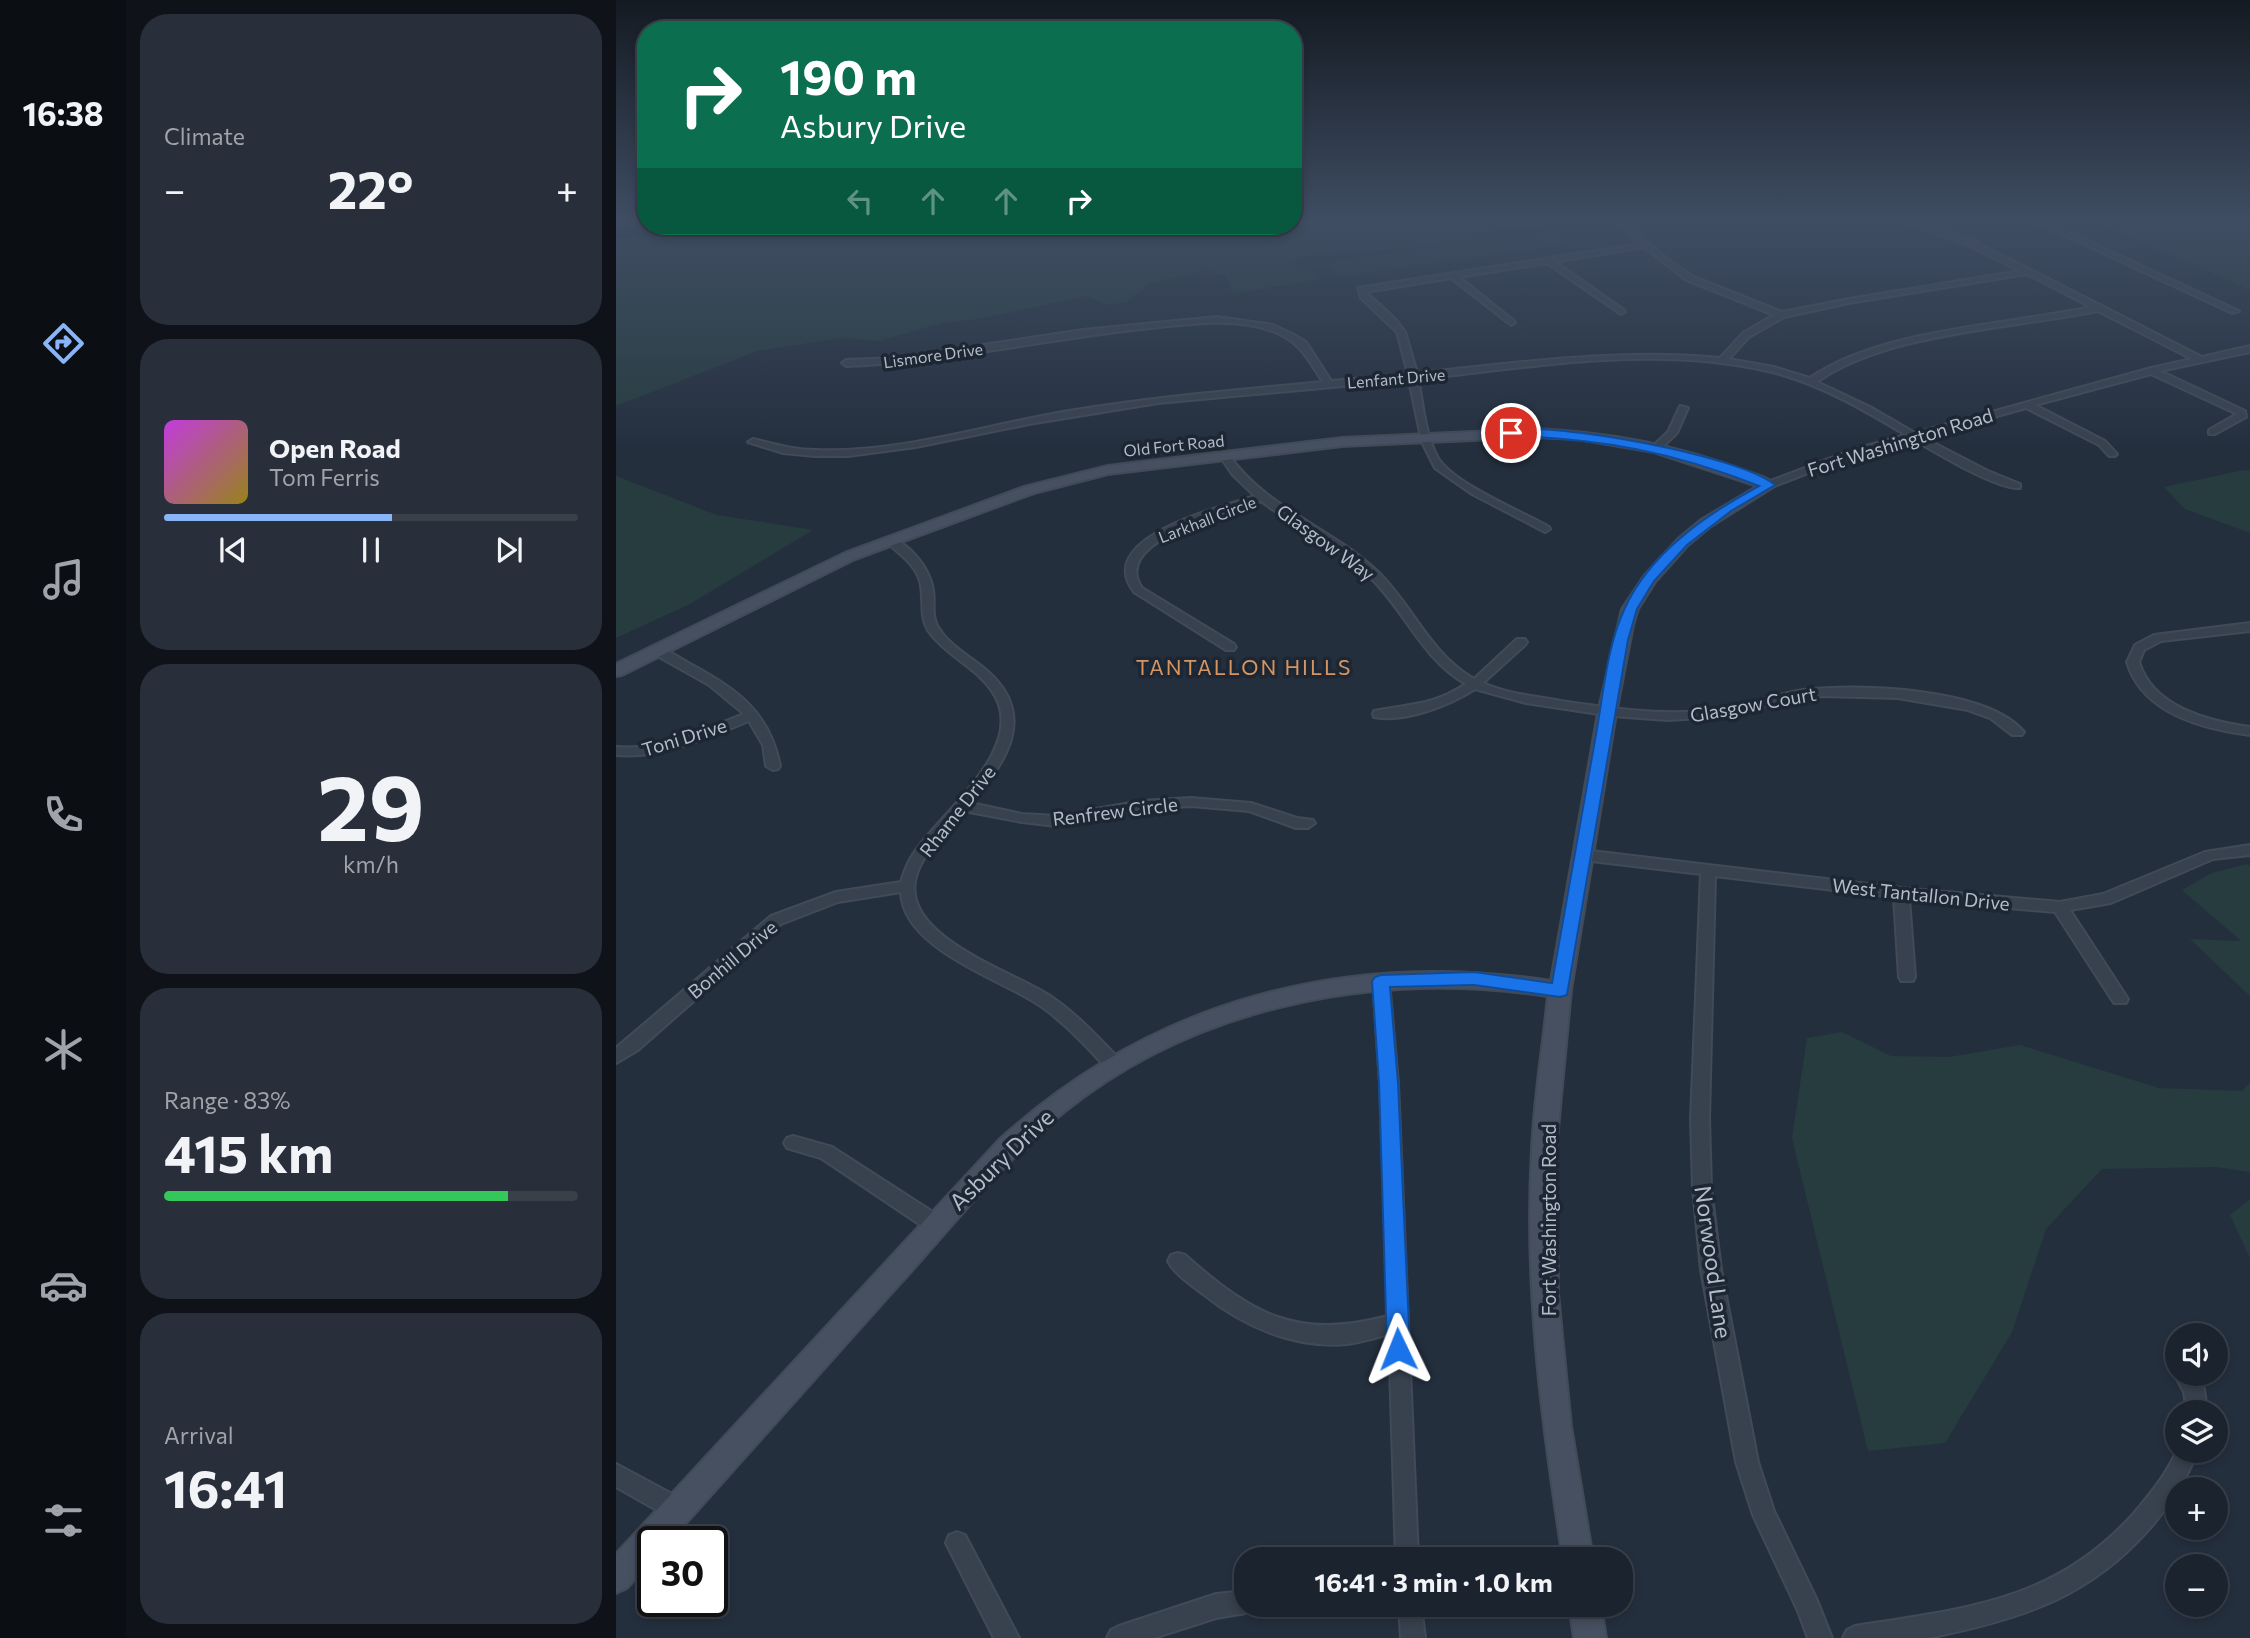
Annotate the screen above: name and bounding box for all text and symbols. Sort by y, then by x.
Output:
text: 190 m [780,45,917,105]
icon: right [665,49,756,140]
text: 16:38 [22,93,104,133]
text: Asbury Drive [780,105,966,145]
text: Climate [164,122,245,150]
text: 22° [328,156,413,220]
text: − [164,165,186,212]
text: + [556,165,578,212]
icon: left [841,182,879,220]
icon: ahead [914,182,952,220]
icon: ahead [987,182,1025,220]
icon: right [1060,182,1098,220]
icon: directions [39,319,88,368]
street label: Lismore Drive [882,339,984,371]
street label: Lenfant Drive [1346,364,1446,392]
pin [1481,403,1541,463]
street label: Fort Washington Road [1805,403,1995,481]
icon: arrive [1492,414,1530,452]
street label: Old Fort Road [1123,430,1225,460]
text: Open Road [269,432,401,463]
text: Tom Ferris [269,463,380,491]
street label: Larkhall Circle [1156,492,1258,546]
street label: Glasgow Way [1273,499,1380,585]
icon: previous [214,531,252,569]
icon: pause [352,531,390,569]
icon: next [490,531,528,569]
icon: music [39,555,88,604]
district label: TANTALLON HILLS [1136,654,1352,679]
street label: Glasgow Court [1688,682,1818,726]
street label: Toni Drive [639,713,729,761]
text: 29 [317,748,425,860]
street label: Rhame Drive [914,761,1000,861]
icon: phone [39,790,88,839]
street label: Renfrew Circle [1051,792,1179,830]
text: km/h [343,850,399,878]
street label: West Tantallon Drive [1831,873,2011,915]
street label: Bonhill Drive [683,915,781,1003]
icon: climate [39,1025,88,1074]
text: Range · 83% [164,1086,290,1114]
street label: Asbury Drive [943,1102,1059,1216]
text: 415 km [164,1120,333,1184]
street label: Fort Washington Road [1537,1124,1560,1316]
street label: Norwood Lane [1689,1184,1739,1340]
icon: car [39,1261,88,1310]
position arrow [1361,1312,1435,1386]
map controls [2165,1323,2228,1617]
button: sound [2165,1323,2228,1386]
button: layers [2165,1400,2228,1463]
text: Arrival [164,1421,234,1449]
text: 16:41 [164,1455,287,1519]
button: + [2165,1477,2228,1540]
icon: filters [39,1496,88,1545]
speed limit sign: 30 [637,1526,728,1617]
button: − [2165,1554,2228,1617]
text: 16:41 · 3 min · 1.0 km [1314,1566,1553,1597]

